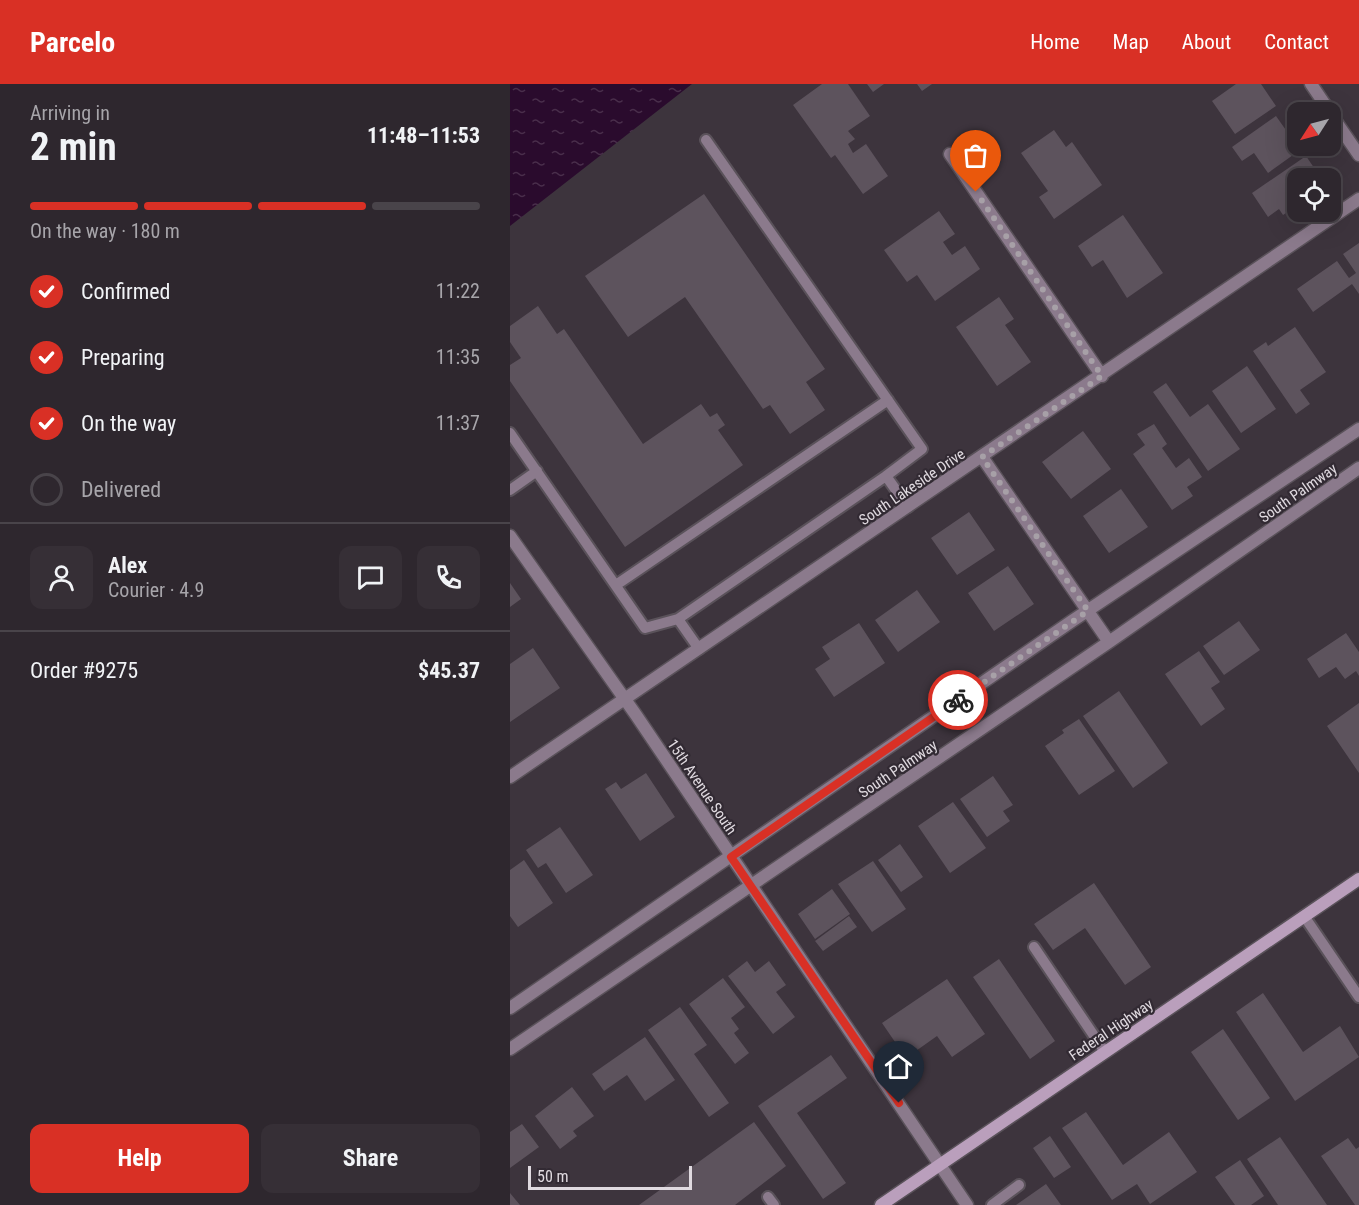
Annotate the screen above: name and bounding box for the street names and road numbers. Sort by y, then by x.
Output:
street label: South Lakeside Drive [856,445,968,529]
street label: South Palmway [1256,460,1340,526]
street label: 15th Avenue South [664,736,740,838]
street label: South Palmway [855,736,941,802]
street label: Federal Highway [1066,995,1156,1065]

